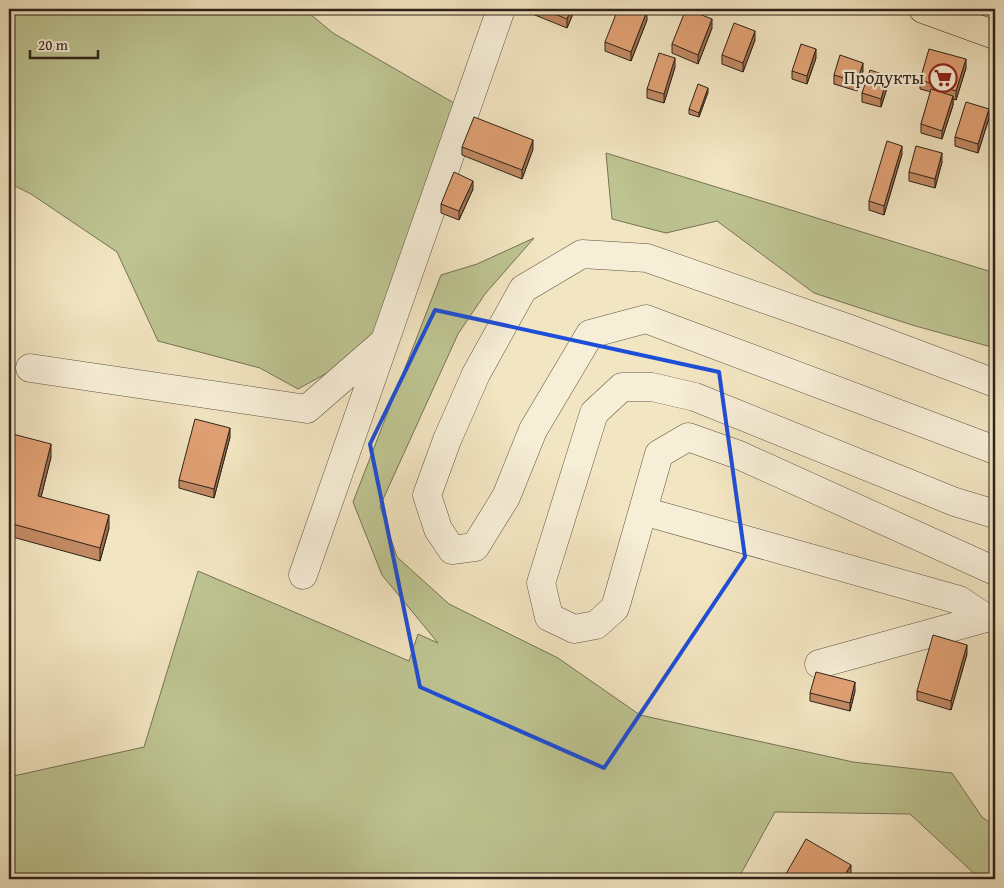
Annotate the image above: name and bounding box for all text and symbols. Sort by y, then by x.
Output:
scale bar [30,28,98,60]
text: 20 m [38,34,69,55]
supermarket icon: Продукты [928,63,958,93]
place label: Продукты [844,64,924,91]

